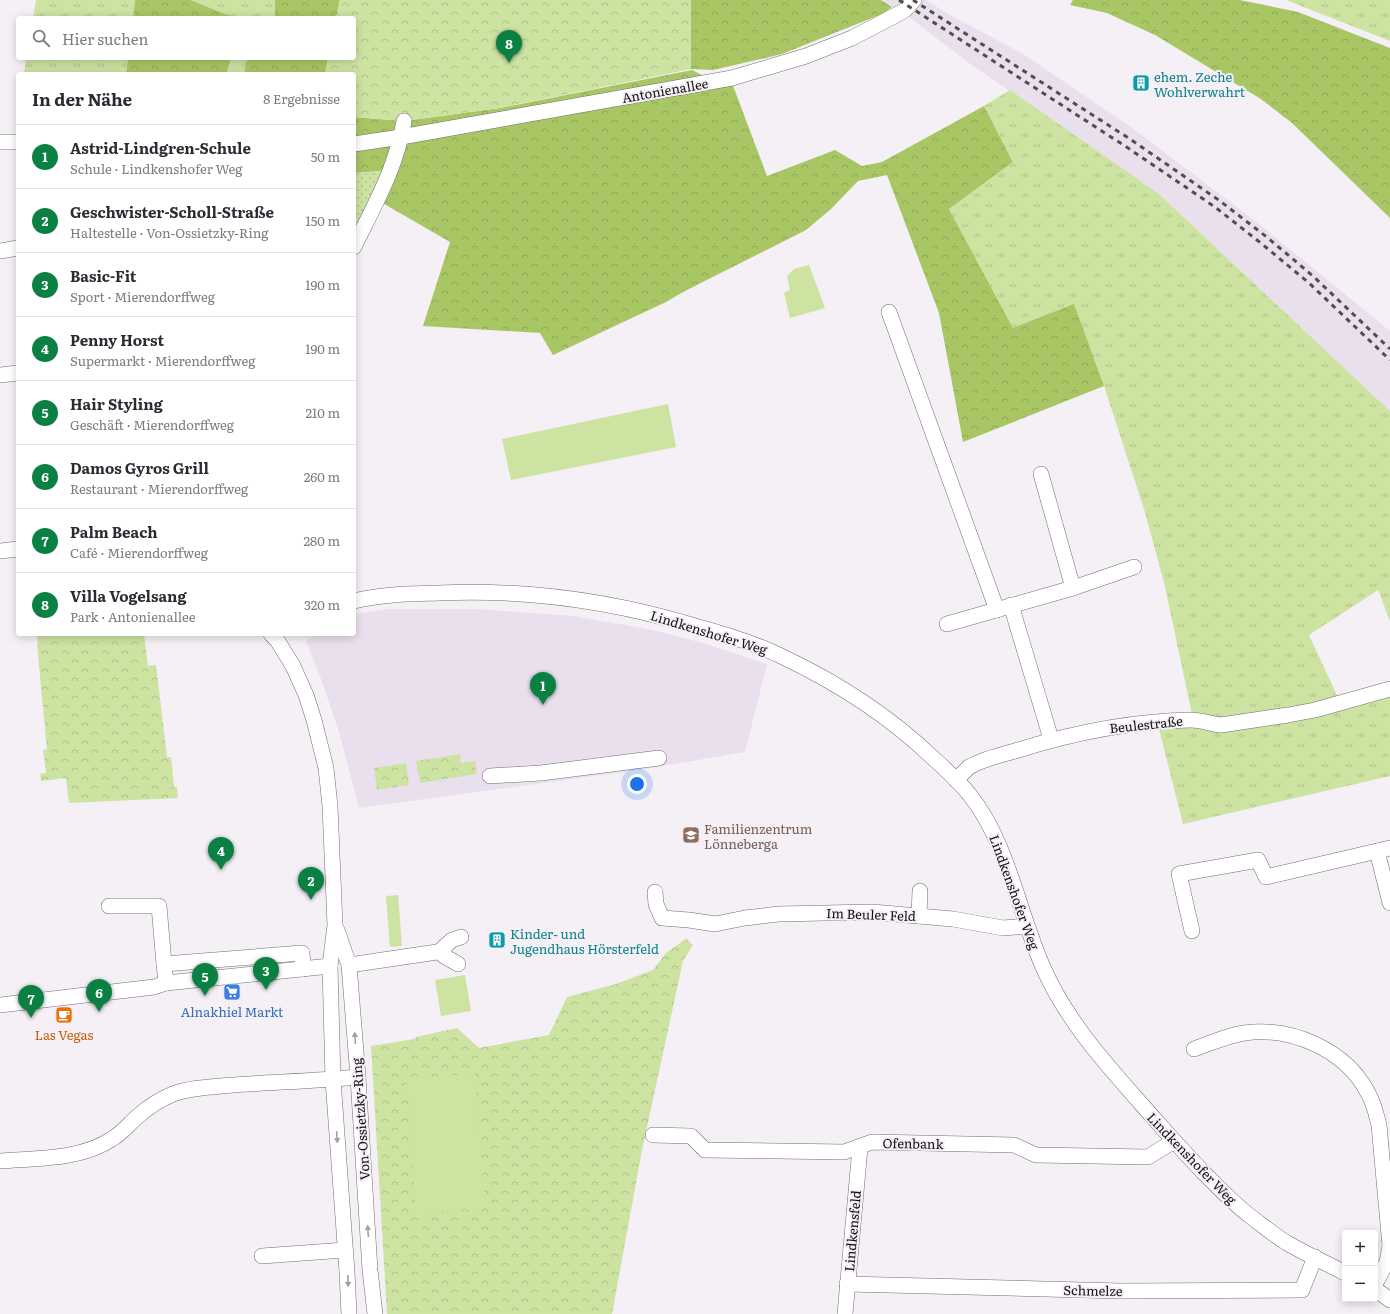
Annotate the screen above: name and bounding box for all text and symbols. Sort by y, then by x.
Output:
search box [16,16,356,60]
icon: search [30,27,52,49]
text: Hier suchen [62,27,148,50]
pin: 8 [496,30,522,63]
place label: ehem. Zeche Wohlverwahrt [1154,67,1246,101]
street label: Antonienallee [620,73,710,107]
building icon: ehem. Zeche Wohlverwahrt [1131,73,1151,93]
text: In der Nähe [32,86,132,111]
text: 8 Ergebnisse [263,89,340,108]
text: Astrid-Lindgren-Schule [70,136,251,159]
text: 1 [42,147,48,166]
text: 50 m [311,147,340,166]
text: Schule · Lindkenshofer Weg [70,159,242,178]
text: Geschwister-Scholl-Straße [70,200,274,223]
text: 2 [42,211,48,230]
text: 150 m [305,211,340,230]
text: Haltestelle · Von-Ossietzky-Ring [70,223,269,242]
text: Basic-Fit [70,264,136,287]
text: 3 [41,275,49,294]
text: 190 m [305,275,340,294]
text: Sport · Mierendorffweg [70,287,215,306]
text: Penny Horst [70,328,164,351]
text: 4 [41,339,49,358]
text: 190 m [305,339,340,358]
text: Supermarkt · Mierendorffweg [70,351,255,370]
text: Hair Styling [70,392,163,415]
text: 5 [41,403,49,422]
text: 210 m [305,403,340,422]
text: Geschäft · Mierendorffweg [70,415,234,434]
text: Damos Gyros Grill [70,456,209,479]
text: 6 [41,467,49,486]
text: 260 m [304,467,340,486]
text: Restaurant · Mierendorffweg [70,479,248,498]
text: Palm Beach [70,520,158,543]
text: 7 [41,531,49,550]
text: 280 m [304,531,340,550]
text: Café · Mierendorffweg [70,543,208,562]
text: Villa Vogelsang [70,584,186,607]
text: 8 [41,595,49,614]
text: 320 m [304,595,340,614]
street label: Lindkenshofer Weg [648,605,770,659]
text: Park · Antonienallee [70,607,195,626]
pin: 1 [530,672,556,705]
street label: Beulestraße [1108,711,1184,737]
your location [627,774,647,794]
place label: Familienzentrum Lönneberga [704,819,813,853]
school or university icon: Familienzentrum Lönneberga [681,825,701,845]
street label: Lindkenshofer Weg [985,832,1045,953]
pin: 4 [208,837,234,870]
pin: 2 [298,867,324,900]
street label: Im Beuler Feld [826,903,916,925]
place label: Kinder- und Jugendhaus Hörsterfeld [510,924,659,958]
building icon: Kinder- und Jugendhaus Hörsterfeld [487,930,507,950]
pin: 3 [253,957,279,990]
pin: 5 [192,963,218,996]
pin: 6 [86,979,112,1012]
supermarket icon: Alnakhiel Markt [222,982,242,1002]
pin: 7 [18,985,44,1018]
place label: Alnakhiel Markt [181,1002,284,1021]
cafe icon: Las Vegas [54,1005,74,1025]
place label: Las Vegas [35,1025,93,1044]
one-way arrow [351,1032,358,1044]
street label: Von-Ossietzky-Ring [346,1057,374,1181]
street label: Lindkenshofer Weg [1143,1108,1241,1209]
one-way arrow [334,1131,341,1143]
street label: Ofenbank [882,1133,945,1153]
street label: Lindkensfeld [839,1190,865,1272]
one-way arrow [364,1225,371,1237]
map controls [1342,1230,1378,1302]
button: + [1342,1230,1378,1266]
button: − [1342,1266,1378,1302]
one-way arrow [344,1275,351,1287]
street label: Schmelze [1063,1280,1123,1300]

